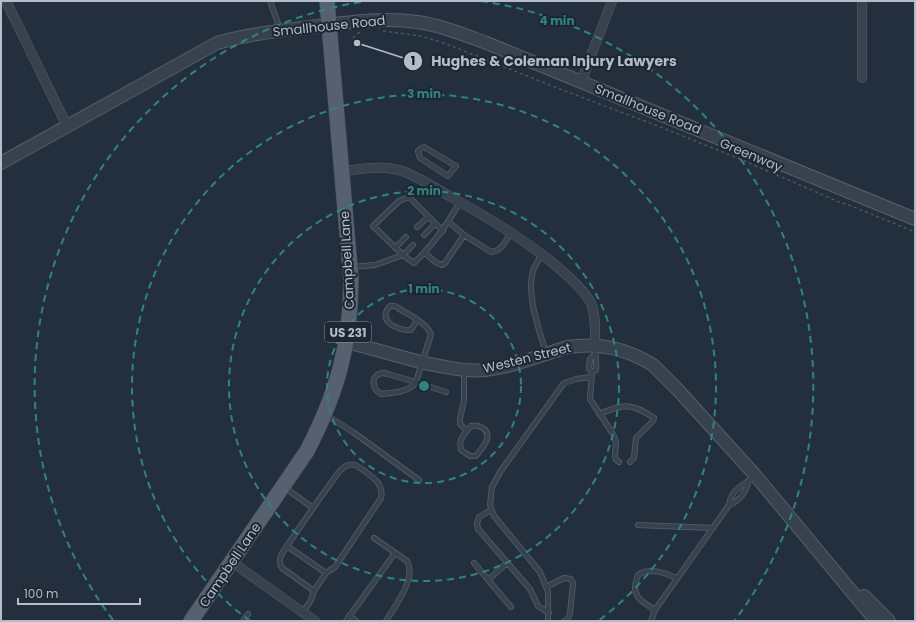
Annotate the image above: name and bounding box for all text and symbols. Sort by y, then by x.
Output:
street label: Smallhouse Road [272,11,386,41]
text: 4 min [539,12,575,29]
callout: Hughes & Coleman Injury Lawyers [403,48,684,74]
text: Hughes & Coleman Injury Lawyers [431,51,677,71]
text: 1 [411,52,415,69]
street label: Smallhouse Road [592,79,704,139]
text: 3 min [407,85,441,102]
street label: Greenway [717,133,786,177]
text: 2 min [407,182,441,199]
street label: Campbell Lane [335,210,359,310]
text: 1 min [408,280,440,297]
road number: US 231 [325,322,371,342]
street label: Westen Street [481,338,573,378]
centre of rings [417,379,431,393]
street label: Campbell Lane [195,519,265,611]
scale bar [18,580,140,606]
text: 100 m [24,585,58,602]

